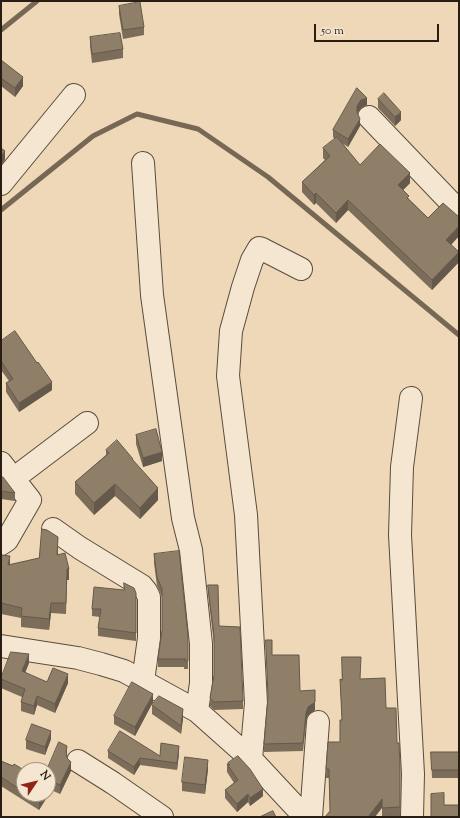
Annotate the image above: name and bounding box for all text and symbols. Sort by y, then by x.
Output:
scale bar [316,16,441,42]
text: 50 m [321,22,344,40]
north arrow [16,762,56,802]
text: N [36,768,54,784]

